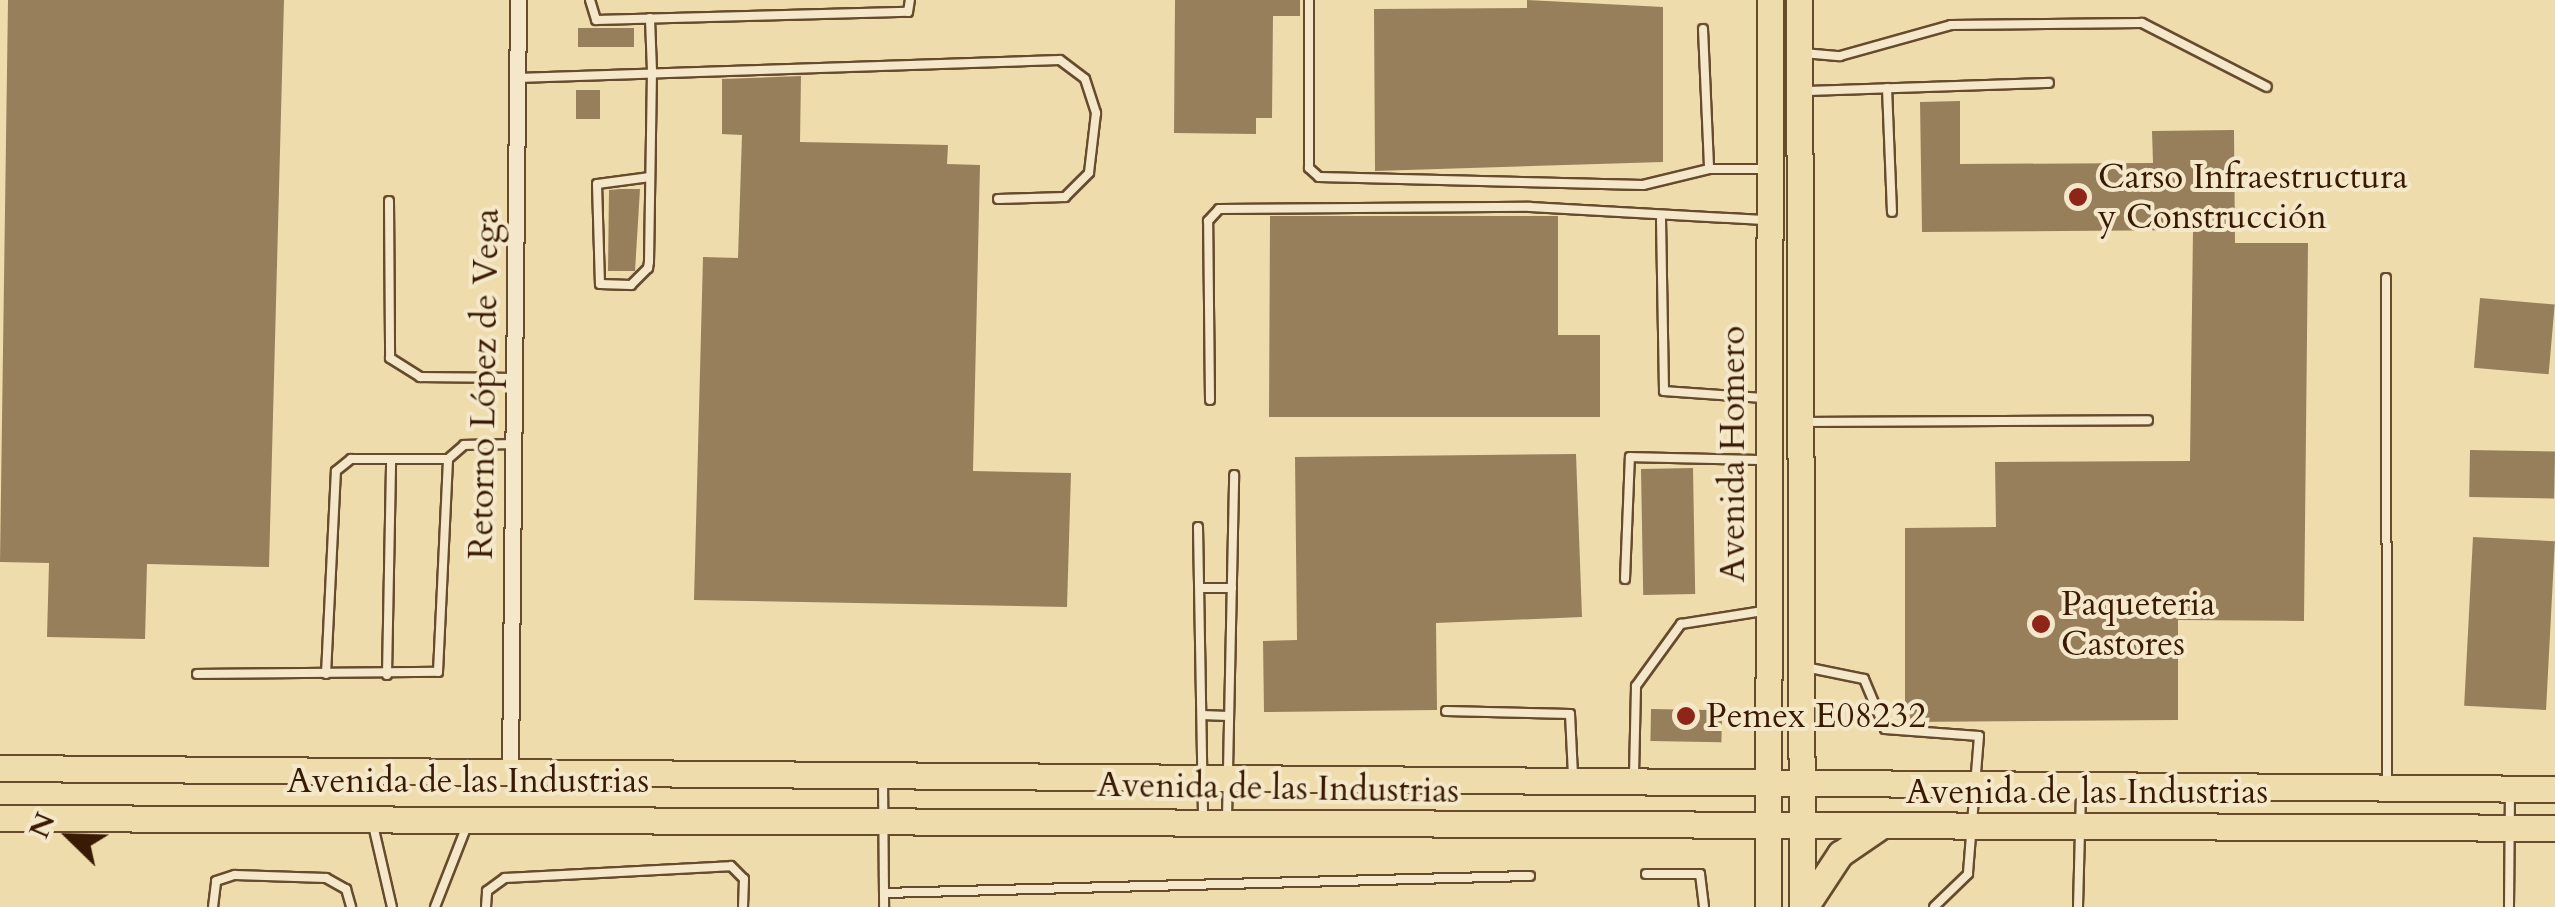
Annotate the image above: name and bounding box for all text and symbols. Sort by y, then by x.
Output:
place label: Carso Infraestructura y Construcción [2098,156,2408,238]
marker: Carso Infraestructura y Construcción [2067,186,2089,208]
street label: Retorno López de Vega [460,208,508,560]
street label: Avenida Homero [1712,326,1754,582]
place label: Paqueteria Castores [2061,583,2215,665]
marker: Paqueteria Castores [2030,613,2052,635]
place label: Pemex E08232 [1706,695,1926,737]
marker: Pemex E08232 [1675,705,1697,727]
street label: Avenida de las Industrias [287,760,649,802]
street label: Avenida de las Industrias [1097,764,1459,812]
street label: Avenida de las Industrias [1906,771,2268,813]
north arrow [20,787,120,887]
text: N [20,807,65,844]

